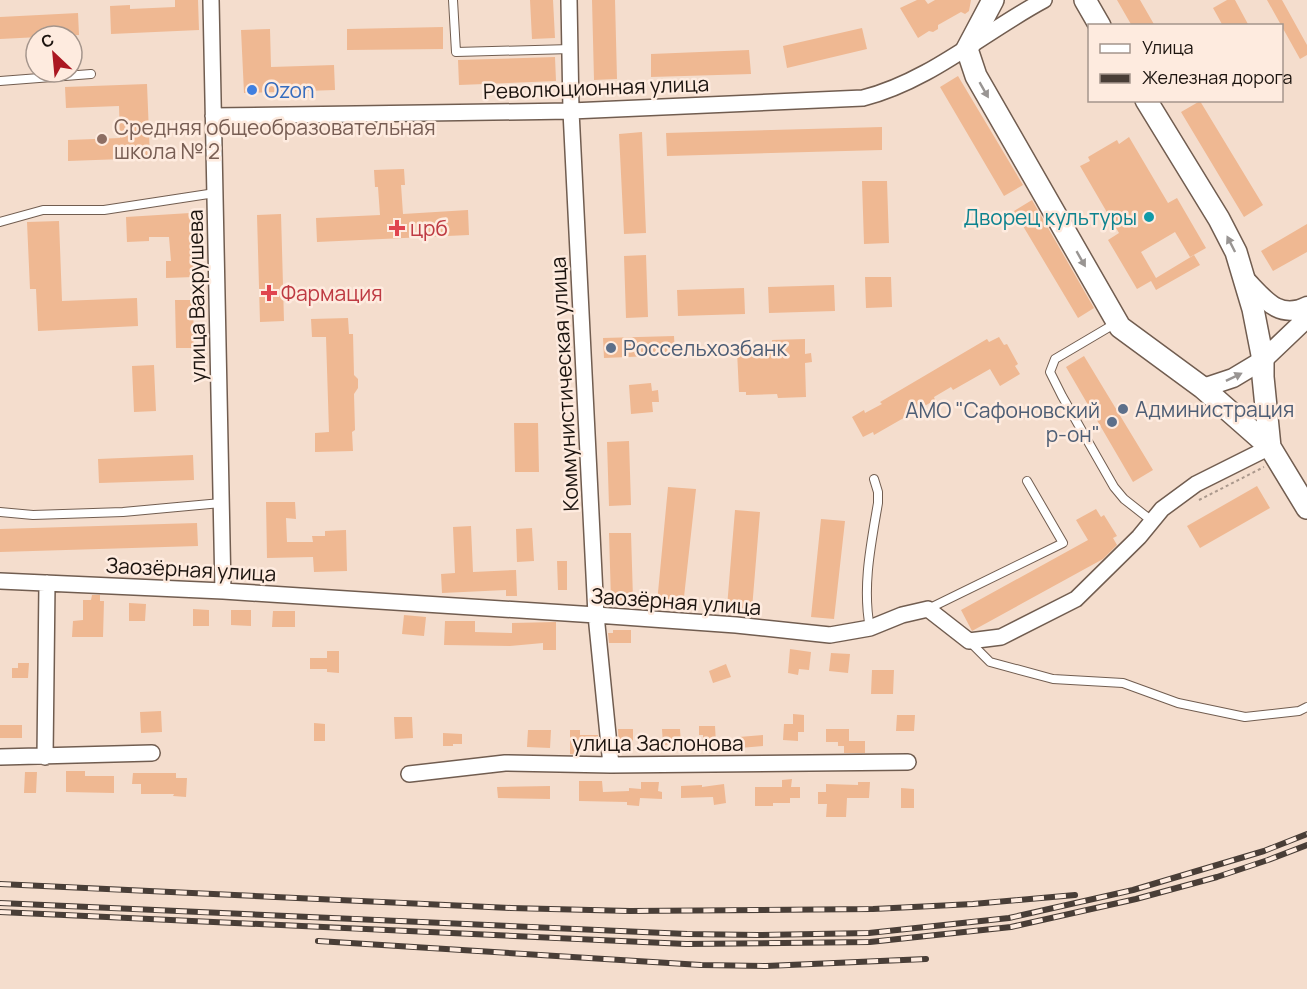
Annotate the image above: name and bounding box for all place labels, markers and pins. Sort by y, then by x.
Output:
place label: Ozon [264,76,314,104]
marker: Ozon [245,83,259,97]
place label: Средняя общеобразовательная школа № 2 [114,113,436,165]
marker: Средняя общеобразовательная школа № 2 [95,132,109,146]
place label: Дворец культуры [964,203,1137,231]
marker: Дворец культуры [1142,210,1156,224]
place label: црб [410,214,448,242]
marker: црб [388,219,406,237]
place label: Фармация [281,279,383,307]
marker: Фармация [262,286,276,300]
place label: Россельхозбанк [623,334,787,362]
marker: Россельхозбанк [604,341,618,355]
place label: Администрация [1135,395,1294,423]
place label: АМО "Сафоновский р-он" [905,396,1100,448]
marker: Администрация [1116,402,1130,416]
marker: АМО "Сафоновский р-он" [1105,415,1119,429]

